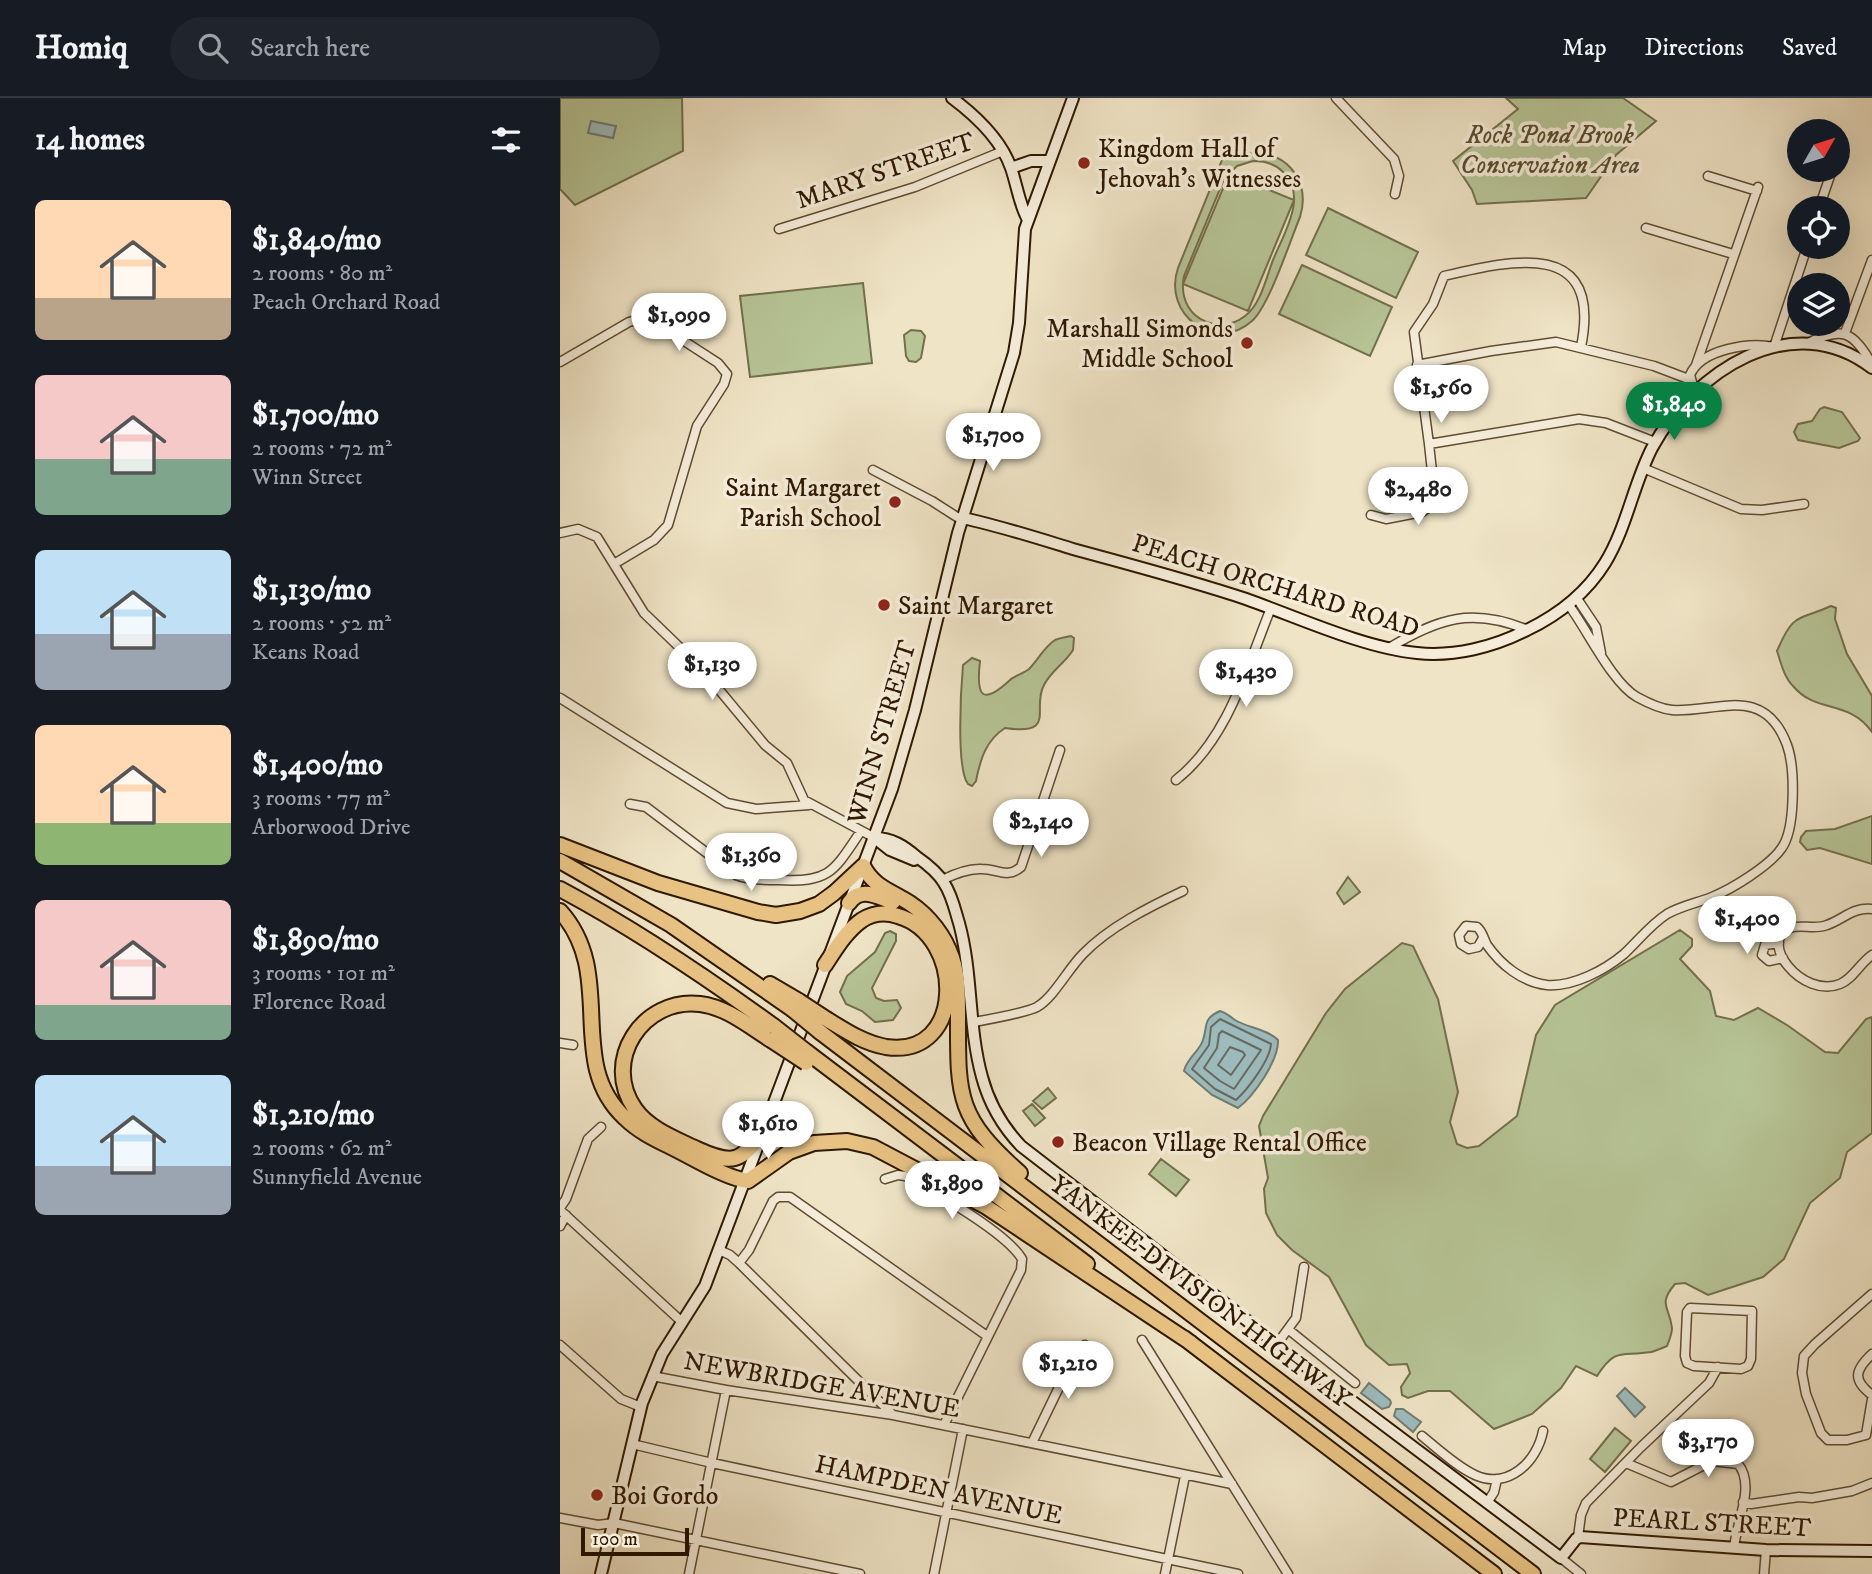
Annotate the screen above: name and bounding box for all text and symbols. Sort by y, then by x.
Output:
search box [170,17,660,80]
text: Homiq [35,28,128,69]
icon: search [194,29,232,67]
text: Search here [250,32,370,65]
text: Map [1562,33,1607,63]
text: Directions [1645,33,1744,63]
text: Saved [1782,33,1837,63]
park label: Rock Pond Brook Conservation Area [1460,119,1640,182]
north arrow [1787,119,1850,182]
map controls [1787,119,1850,336]
icon: filters [487,121,525,159]
text: 14 homes [35,122,145,159]
street label: MARY STREET [792,125,979,217]
place label: Kingdom Hall of Jehovah's Witnesses [1096,133,1301,196]
marker: Kingdom Hall of Jehovah's Witnesses [1076,155,1092,171]
button: locate [1787,196,1850,259]
text: $1,840/mo [252,222,381,259]
icon: home [91,228,175,312]
text: 2 rooms · 80 m² [252,259,392,288]
button: layers [1787,273,1850,336]
text: Peach Orchard Road [252,288,440,317]
pin: $1,090 [622,294,736,353]
text: $1,090 [647,301,711,330]
place label: Marshall Simonds Middle School [1046,313,1233,376]
marker: Marshall Simonds Middle School [1239,335,1255,351]
pin: $1,560 [1384,366,1498,425]
text: $1,560 [1410,373,1472,402]
pin: $1,840 [1617,382,1731,442]
text: $1,840 [1642,390,1706,419]
text: $1,700/mo [252,397,379,434]
icon: home [91,403,175,487]
pin: $1,700 [936,414,1050,473]
text: $1,700 [962,421,1024,450]
text: 2 rooms · 72 m² [252,434,392,463]
text: Winn Street [252,463,362,492]
pin: $2,480 [1361,468,1475,527]
place label: Saint Margaret Parish School [725,472,881,535]
text: $2,480 [1384,475,1452,504]
marker: Saint Margaret Parish School [887,494,903,510]
street label: PEACH ORCHARD ROAD [1128,527,1423,646]
text: $1,130/mo [252,572,371,609]
icon: home [91,578,175,662]
place label: Saint Margaret [898,590,1054,623]
marker: Saint Margaret [876,597,892,613]
text: 2 rooms · 52 m² [252,609,391,638]
street label: WINN STREET [840,636,925,829]
text: Keans Road [252,638,359,667]
pin: $1,130 [655,642,769,702]
text: $1,130 [684,650,740,679]
pin: $1,430 [1189,650,1303,709]
text: $1,430 [1215,657,1277,686]
text: $1,400/mo [252,747,383,784]
icon: home [91,753,175,837]
text: 3 rooms · 77 m² [252,784,390,813]
pin: $2,140 [984,800,1098,859]
text: $2,140 [1009,807,1073,836]
text: Arborwood Drive [252,813,411,842]
pin: $1,360 [694,834,808,893]
text: $1,360 [721,841,781,870]
pin: $1,400 [1690,896,1804,956]
text: $1,400 [1714,904,1780,933]
text: $1,890/mo [252,922,379,959]
icon: home [91,928,175,1012]
text: 3 rooms · 101 m² [252,959,395,988]
text: Florence Road [252,988,386,1017]
text: $1,210/mo [252,1097,374,1134]
pin: $1,610 [711,1102,825,1161]
icon: home [91,1103,175,1187]
text: $1,610 [738,1109,798,1138]
place label: Beacon Village Rental Office [1072,1127,1367,1160]
text: 2 rooms · 62 m² [252,1134,392,1163]
marker: Beacon Village Rental Office [1050,1134,1066,1150]
pin: $1,890 [895,1162,1009,1221]
text: Sunnyfield Avenue [252,1163,422,1192]
street label: YANKEE DIVISION HIGHWAY [1043,1168,1358,1417]
text: $1,890 [921,1169,983,1198]
pin: $1,210 [1011,1342,1125,1401]
street label: NEWBRIDGE AVENUE [681,1345,962,1426]
text: $1,210 [1038,1349,1098,1378]
pin: $3,170 [1651,1420,1765,1479]
text: $3,170 [1678,1427,1738,1456]
street label: HAMPDEN AVENUE [812,1448,1065,1533]
place label: Boi Gordo [611,1480,718,1513]
marker: Boi Gordo [589,1487,605,1503]
street label: PEARL STREET [1612,1502,1812,1545]
scale bar [581,1525,690,1557]
text: 100 m [592,1528,638,1551]

